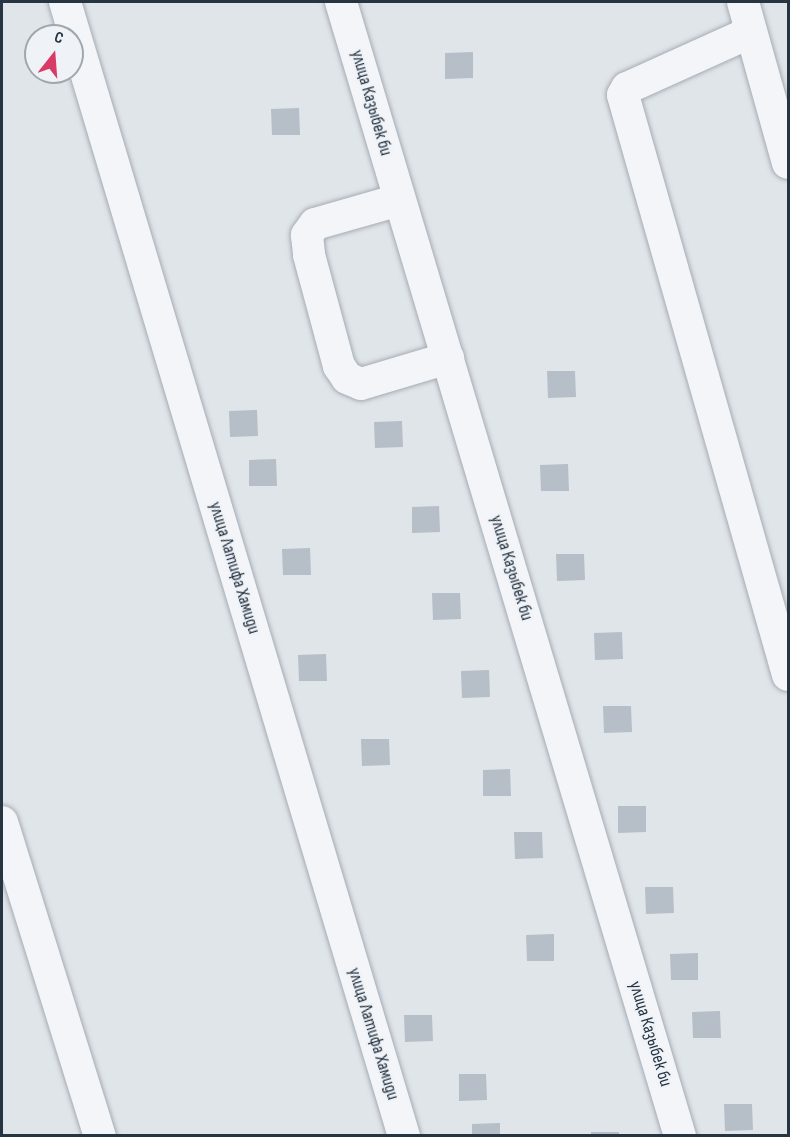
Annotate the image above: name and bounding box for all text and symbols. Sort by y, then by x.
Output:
north arrow [24,24,84,84]
text: С [52,28,66,49]
street label: улица Казыбек би [346,48,396,158]
street label: улица Латифа Хамиди [204,499,264,637]
street label: улица Казыбек би [485,513,537,623]
street label: улица Латифа Хамиди [343,965,403,1103]
street label: улица Казыбек би [624,979,676,1089]

